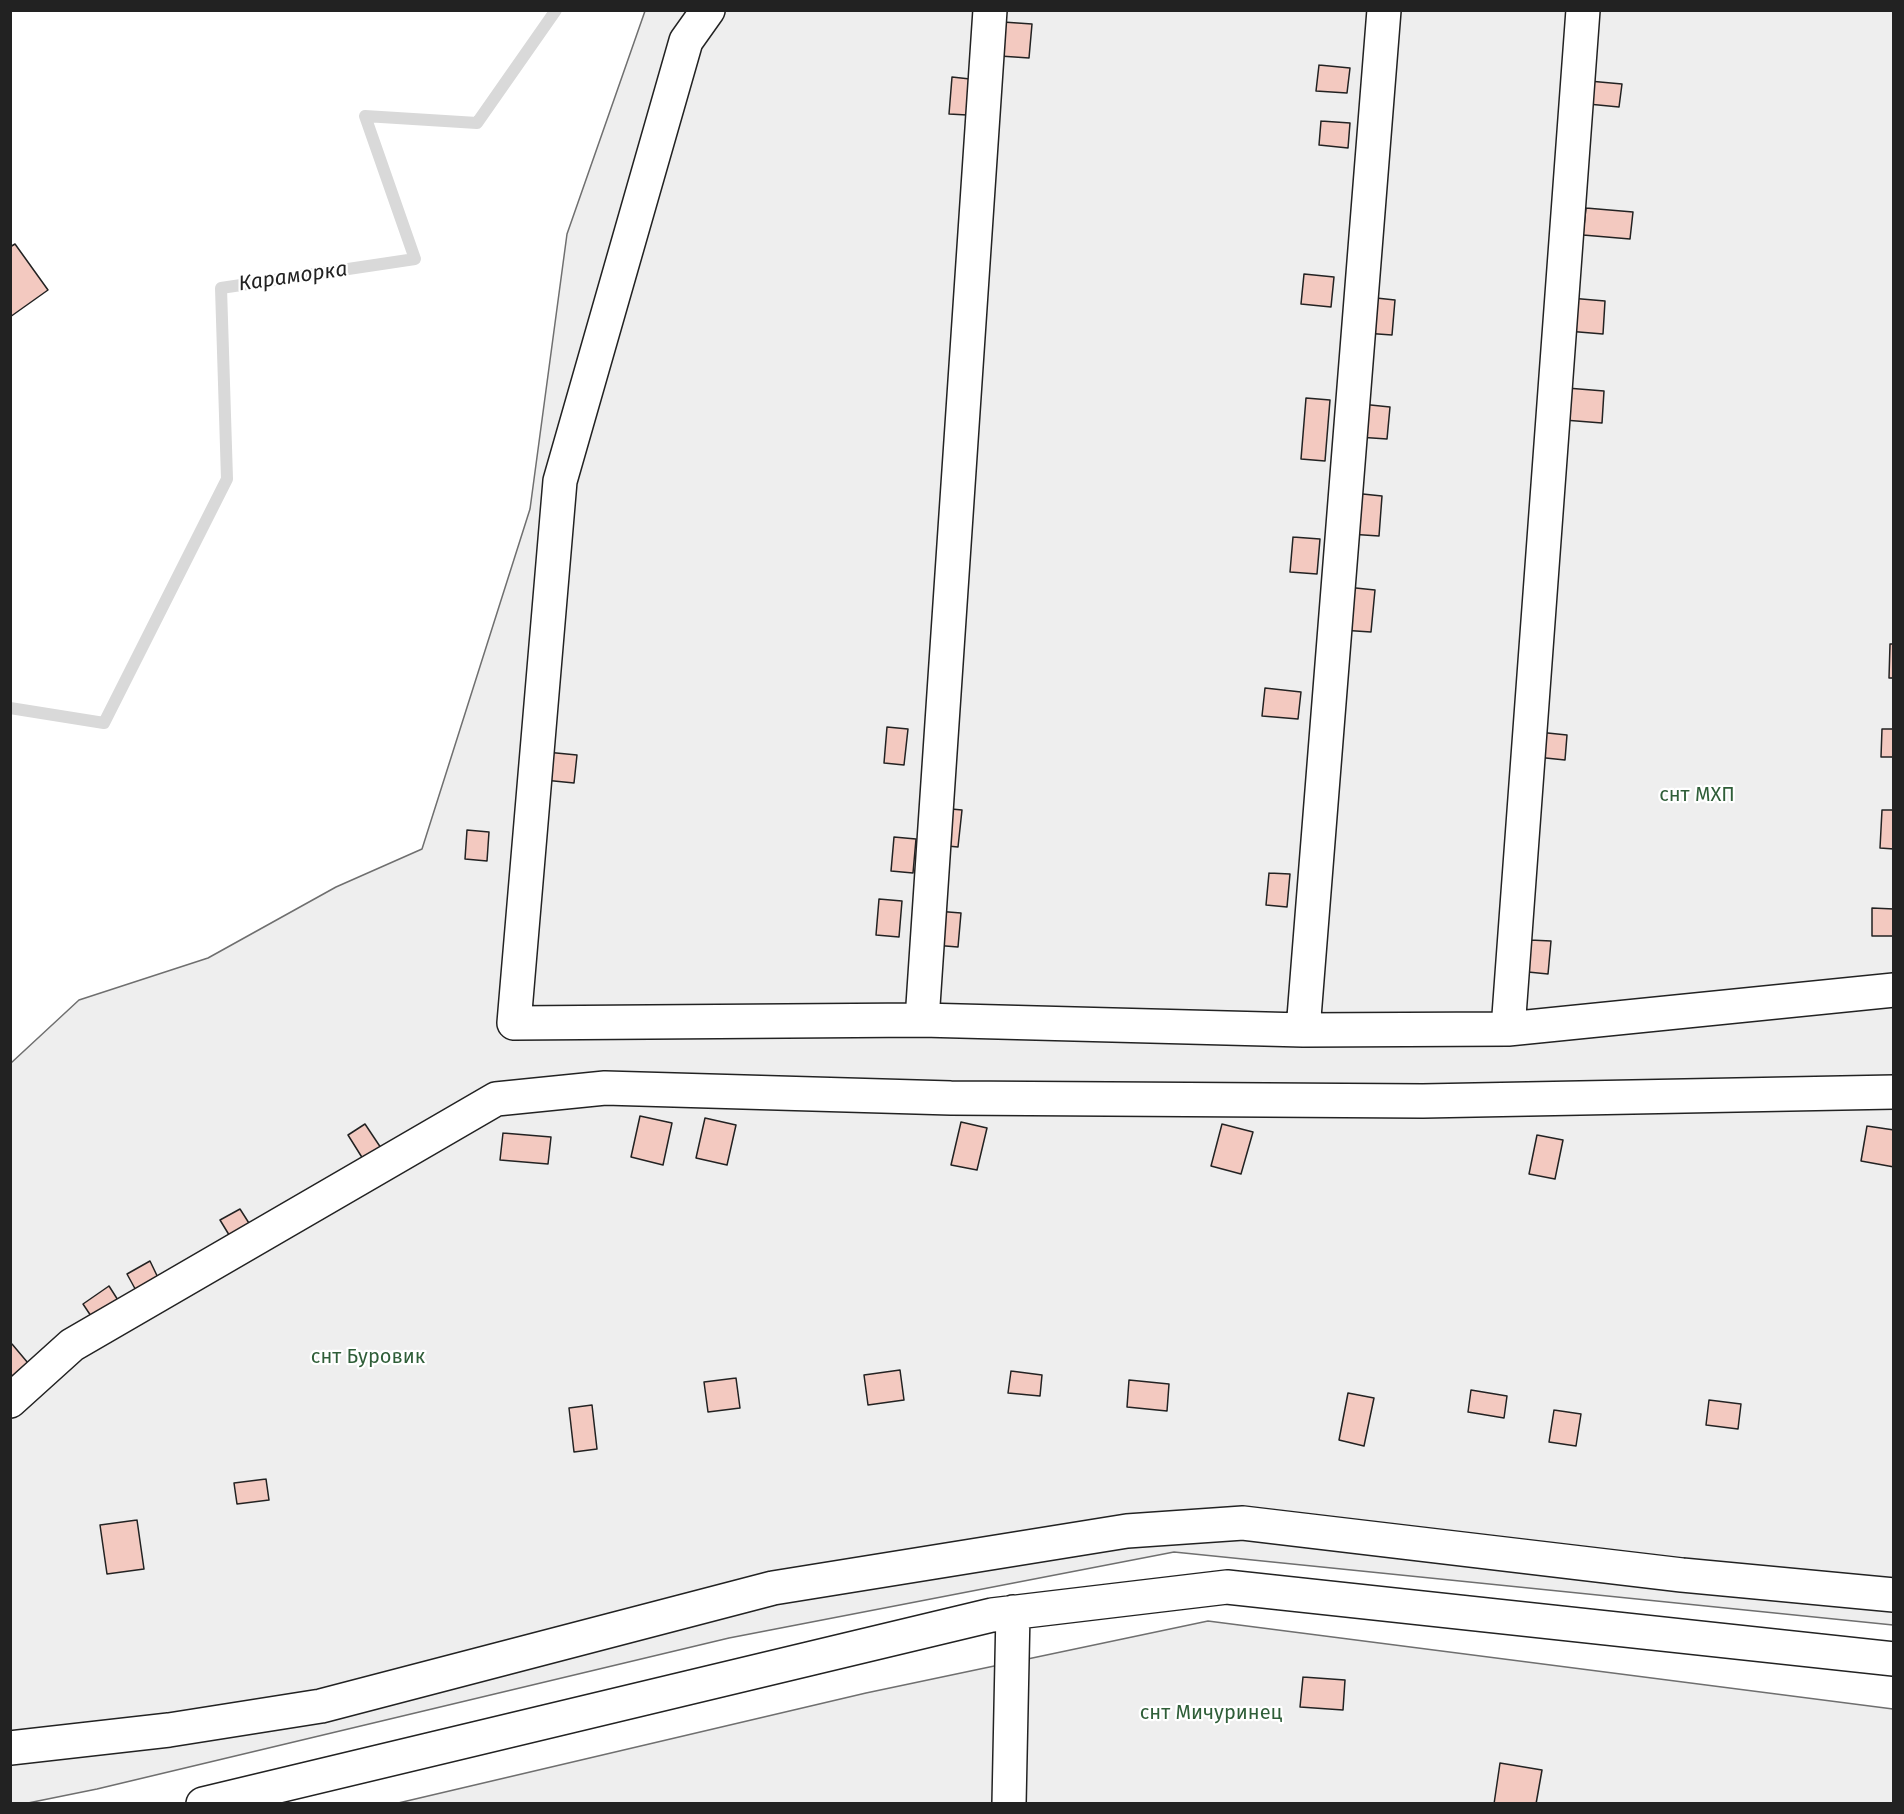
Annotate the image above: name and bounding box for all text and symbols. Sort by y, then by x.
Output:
water label: Караморка [237,257,349,297]
park label: снт МХП [1659,783,1735,807]
park label: снт Буровик [311,1345,425,1369]
park label: снт Мичуринец [1140,1701,1282,1725]

